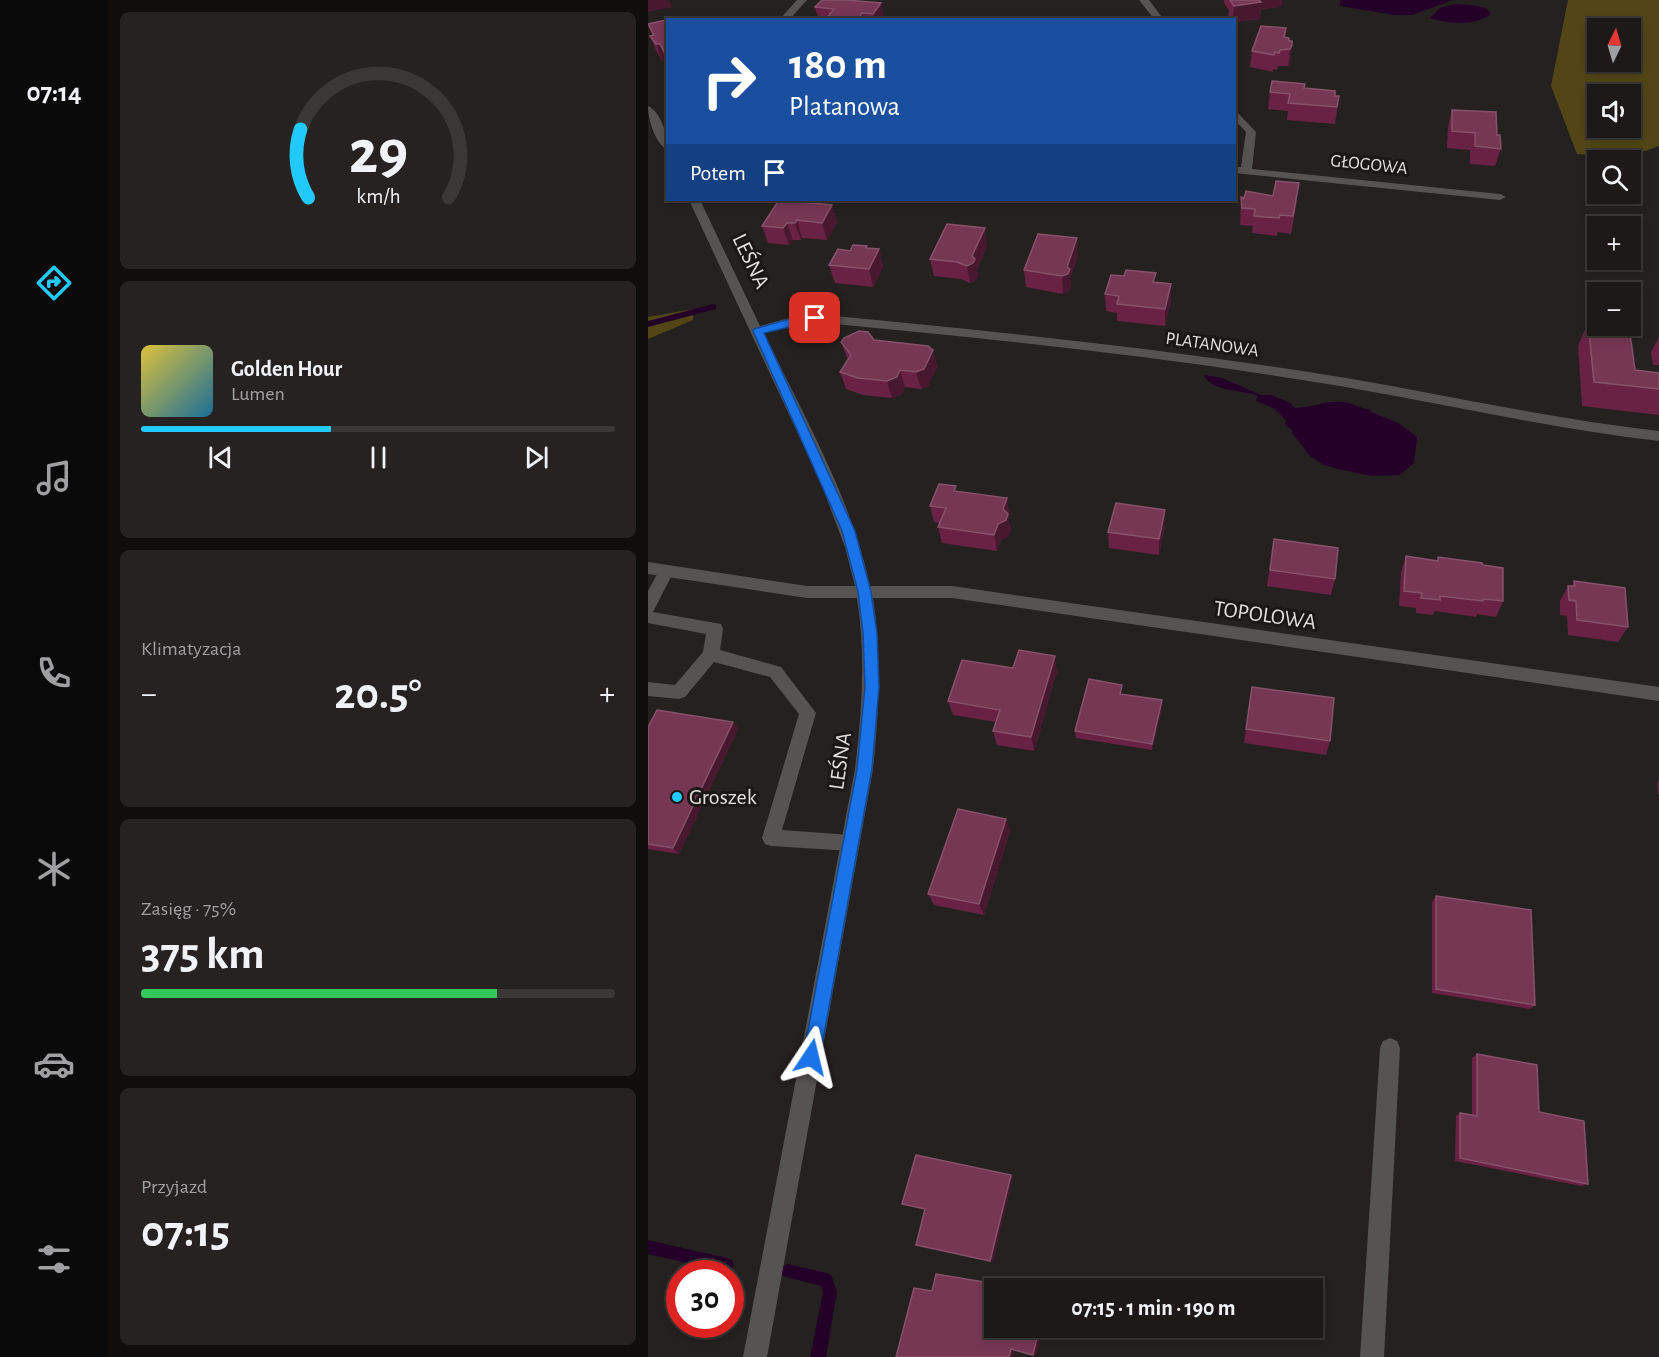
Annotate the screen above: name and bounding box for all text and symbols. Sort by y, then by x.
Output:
north arrow [1587,18,1641,72]
map controls [1587,18,1641,336]
icon: right [690,42,768,120]
text: 180 m [789,44,887,86]
text: 07:14 [26,79,82,106]
button: sound [1587,84,1641,138]
text: Platanowa [789,93,900,120]
text: 29 [348,122,408,184]
button: search [1587,150,1641,204]
street label: GŁOGOWA [1330,152,1409,178]
icon: arrive [758,156,791,189]
text: Potem [690,162,746,184]
text: km/h [356,186,400,207]
button: + [1587,216,1641,270]
street label: LEŚNA [728,229,775,292]
icon: directions [33,262,75,304]
button: − [1587,282,1641,336]
pin [789,292,840,343]
icon: arrive [798,301,831,334]
street label: PLATANOWA [1164,330,1260,361]
text: Golden Hour [231,358,342,380]
text: Lumen [231,384,285,404]
icon: previous [204,441,237,474]
icon: pause [362,441,395,474]
icon: next [520,441,553,474]
icon: music [33,457,75,499]
street label: TOPOLOWA [1212,597,1318,633]
text: Klimatyzacja [141,639,242,659]
icon: phone [33,652,75,694]
text: 20.5° [334,672,422,717]
text: − [141,678,157,711]
text: + [599,678,615,711]
street label: LEŚNA [823,730,855,791]
place label: Groszek [689,786,757,808]
marker: Groszek [670,790,684,804]
icon: climate [33,848,75,890]
text: Zasięg · 75% [141,899,236,919]
text: 375 km [141,932,265,977]
position arrow [779,1025,843,1089]
icon: car [33,1043,75,1085]
text: Przyjazd [141,1177,207,1197]
text: 07:15 [141,1210,230,1255]
icon: filters [33,1238,75,1280]
speed limit sign: 30 [666,1260,744,1338]
text: 07:15 · 1 min · 190 m [1071,1297,1236,1319]

